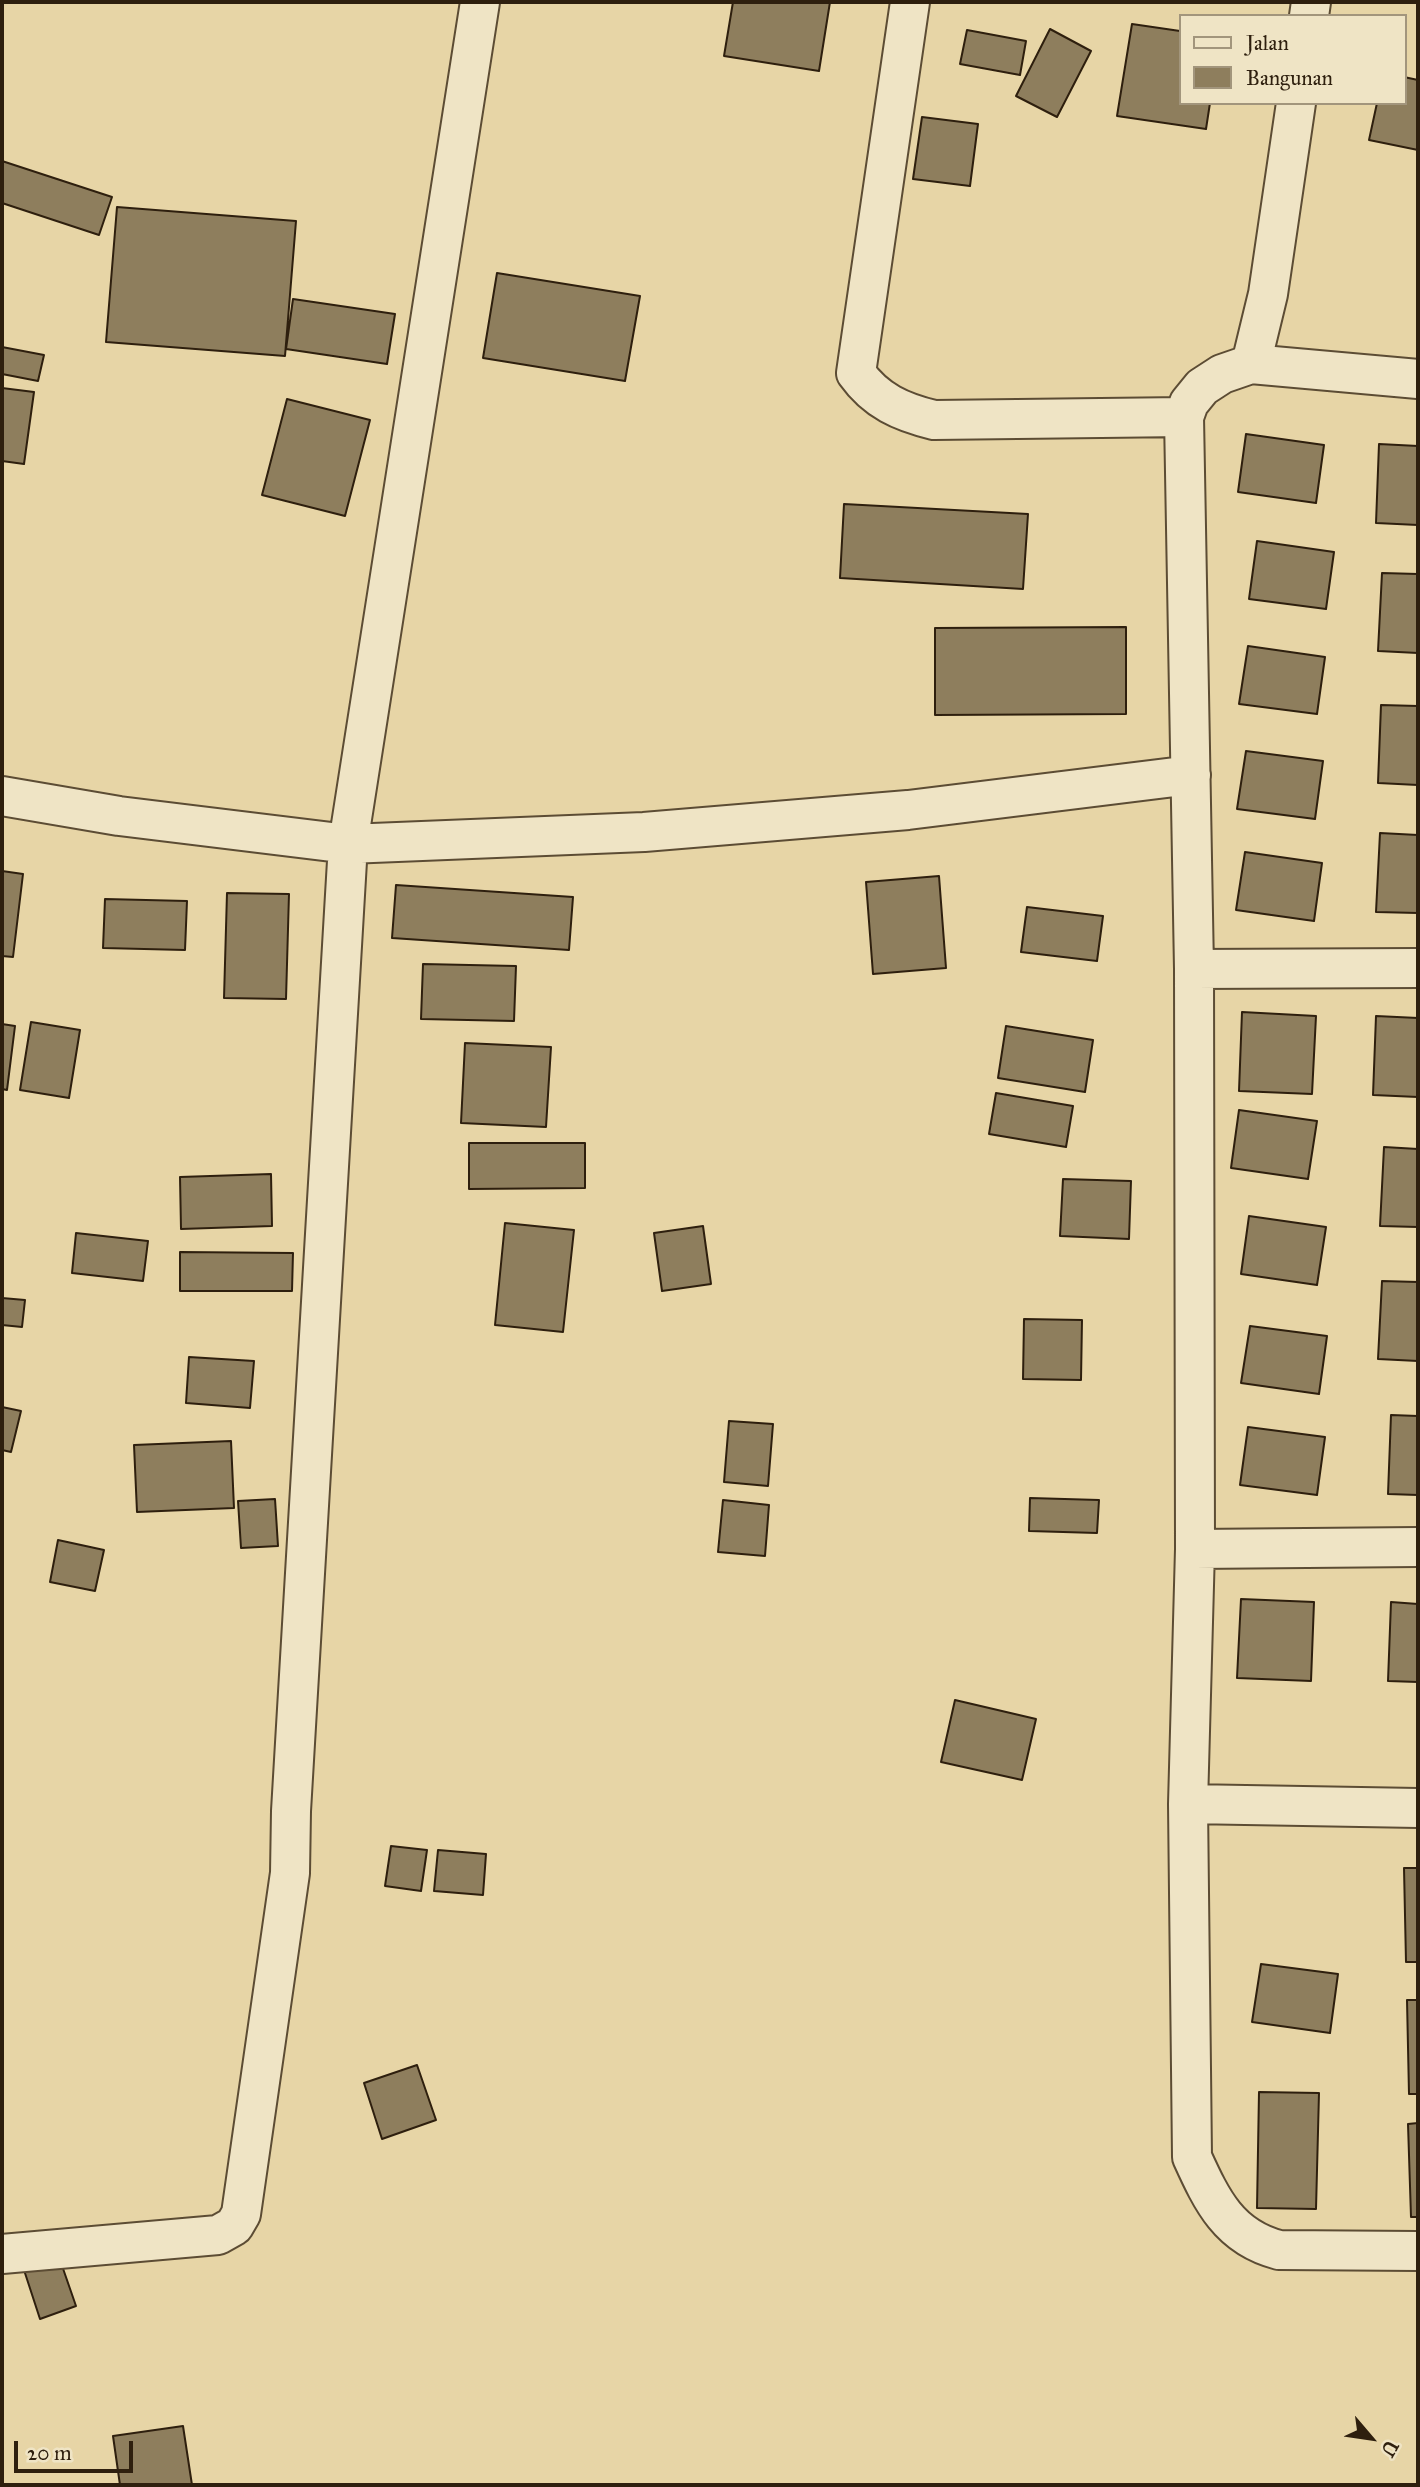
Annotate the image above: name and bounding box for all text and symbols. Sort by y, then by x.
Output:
legend [1178,14,1406,105]
text: Jalan [1246,30,1289,56]
text: Bangunan [1246,65,1333,91]
north arrow [1336,2403,1406,2473]
scale bar [18,2428,136,2472]
text: U [1376,2436,1404,2461]
text: 20 m [27,2440,72,2466]

